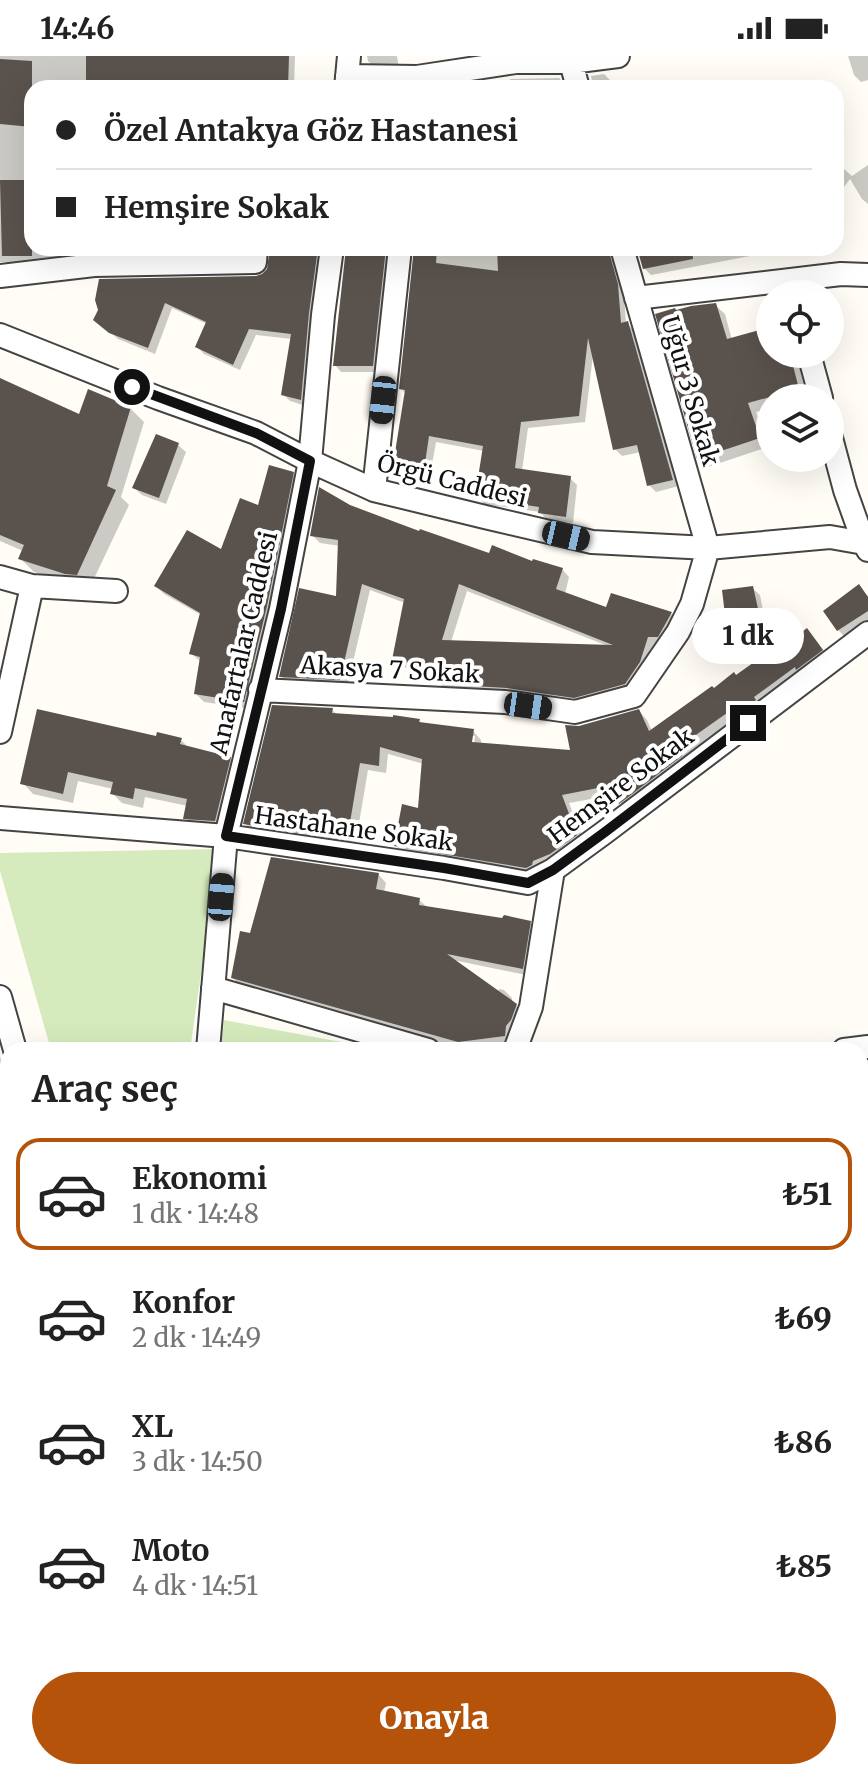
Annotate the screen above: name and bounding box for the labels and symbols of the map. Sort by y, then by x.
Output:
street label: Uğur 3 Sokak [654,312,727,470]
route start [114,369,150,405]
car [369,375,397,425]
street label: Örgü Caddesi [374,447,530,514]
car [540,519,592,553]
street label: Anafartalar Caddesi [203,528,284,758]
callout: 1 dk [692,607,804,663]
street label: Akasya 7 Sokak [298,649,481,690]
car [503,691,553,721]
route end [730,705,766,741]
street label: Hemşire Sokak [542,720,700,851]
street label: Hastahane Sokak [253,799,456,858]
car [207,872,235,922]

